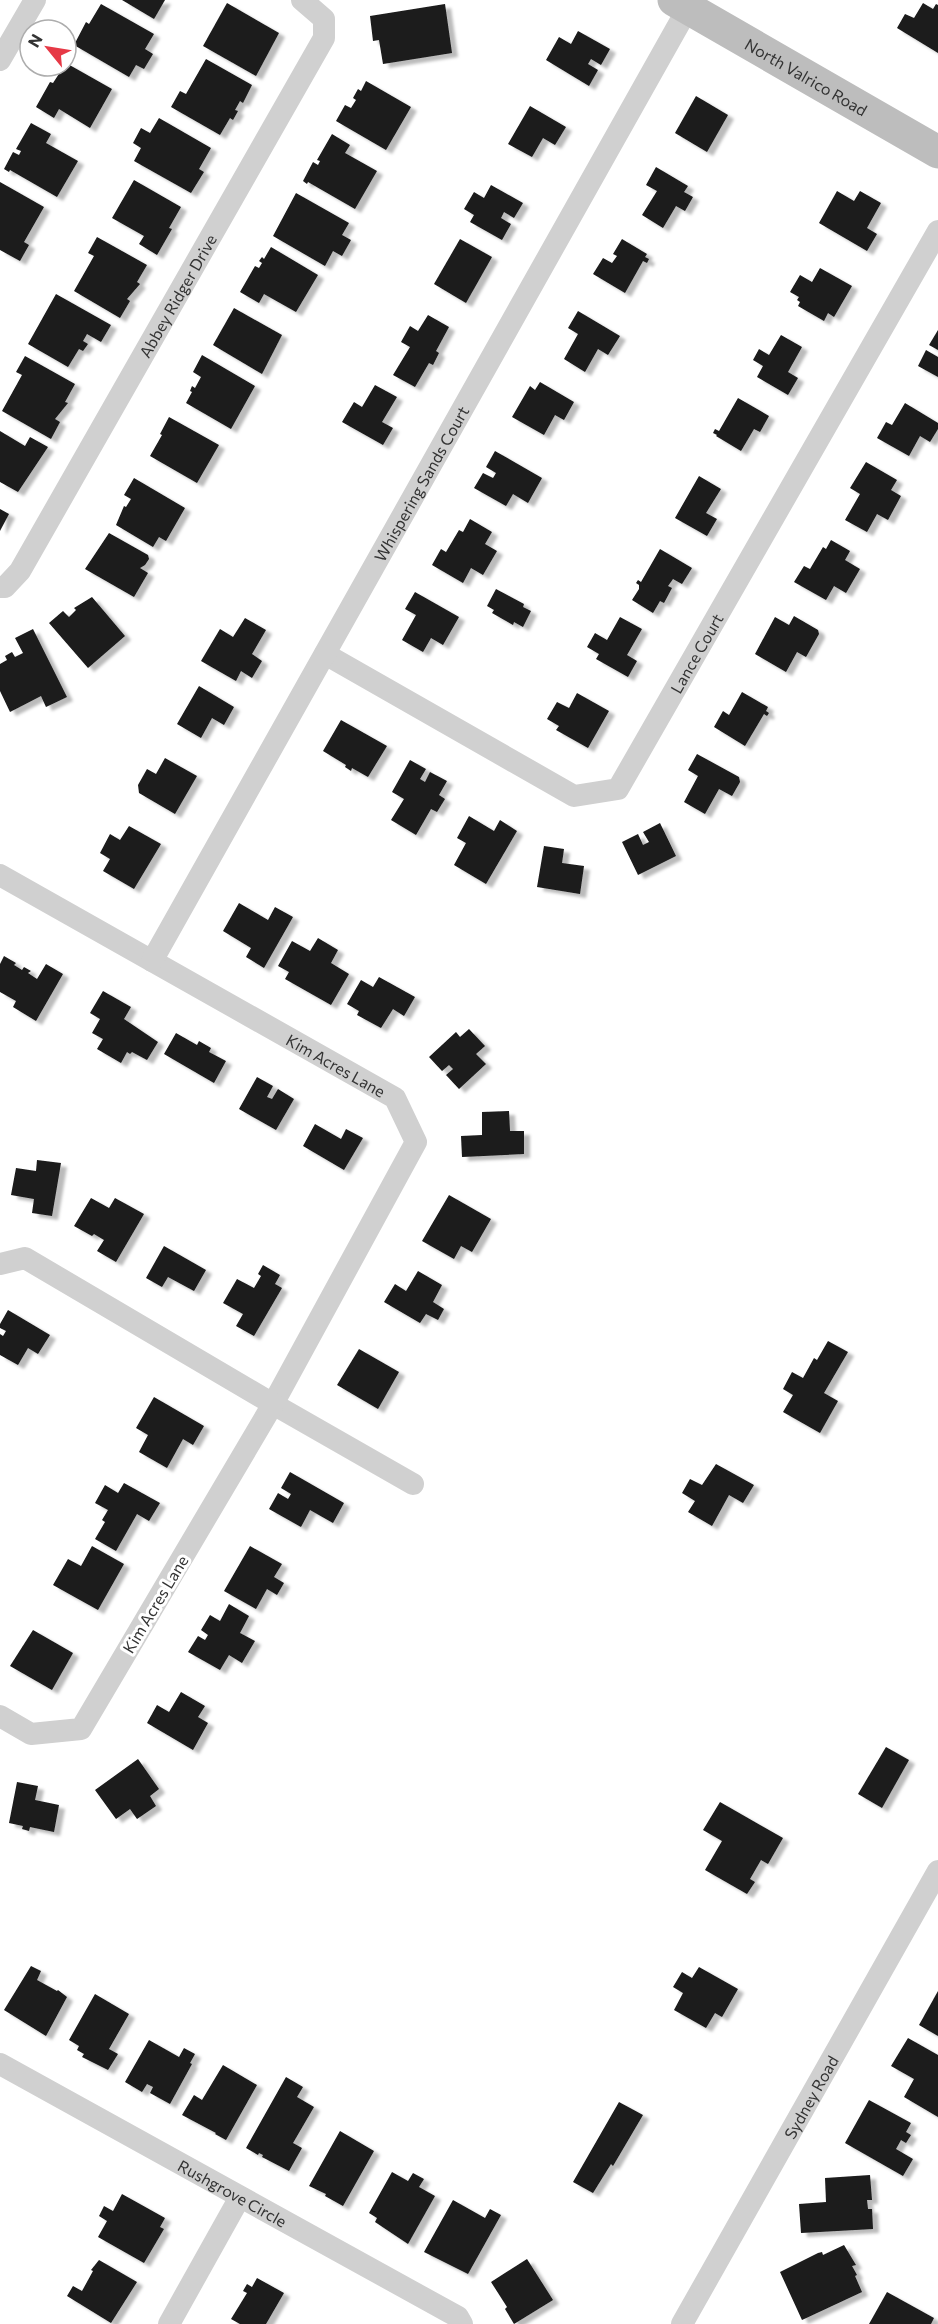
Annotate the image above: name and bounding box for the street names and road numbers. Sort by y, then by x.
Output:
street label: North Valrico Road [742,34,871,119]
street label: Abbey Ridger Drive [134,231,220,361]
street label: Whispering Sands Court [369,402,472,564]
street label: Lance Court [666,609,727,696]
street label: Kim Acres Lane [283,1029,389,1100]
street label: Kim Acres Lane [118,1552,192,1656]
street label: Sydney Road [779,2052,841,2142]
street label: Rushgrove Circle [175,2155,291,2230]

